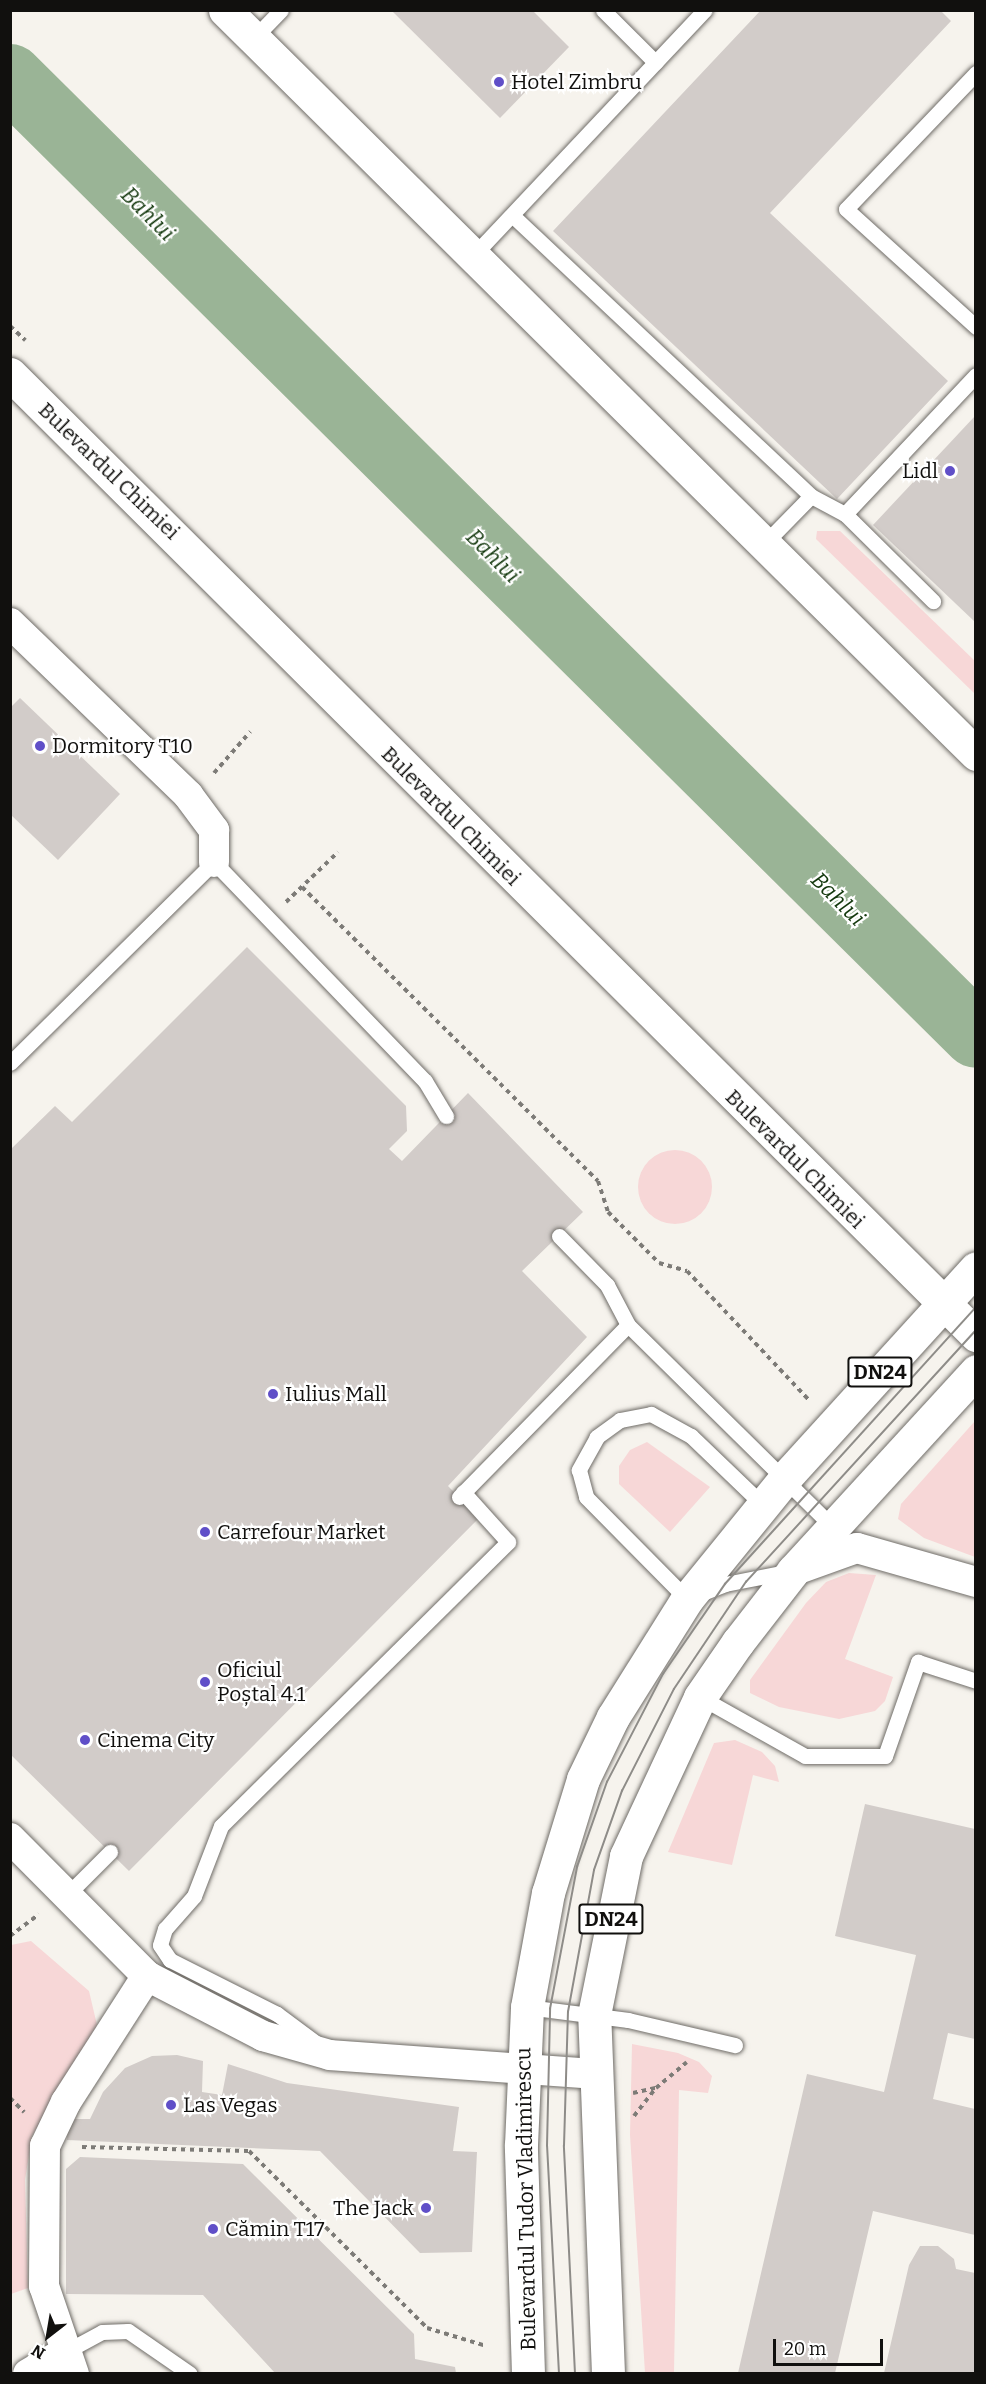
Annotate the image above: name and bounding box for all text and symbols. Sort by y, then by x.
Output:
place label: Hotel Zimbru [511,69,642,95]
marker: Hotel Zimbru [492,75,506,89]
water label: Bahlui [116,182,180,246]
street label: Bulevardul Chimiei [33,397,185,545]
place label: Lidl [902,458,938,484]
marker: Lidl [943,464,957,478]
water label: Bahlui [461,524,525,588]
place label: Dormitory T10 [52,733,193,759]
marker: Dormitory T10 [33,739,47,753]
street label: Bulevardul Chimiei [376,741,526,891]
water label: Bahlui [806,867,870,931]
street label: Bulevardul Chimiei [720,1084,870,1234]
road number: DN24 [847,1355,913,1389]
place label: Iulius Mall [285,1381,387,1407]
marker: Iulius Mall [266,1387,280,1401]
place label: Carrefour Market [217,1519,386,1545]
marker: Carrefour Market [198,1525,212,1539]
place label: Oficiul Poștal 4.1 [217,1657,305,1707]
marker: Oficiul Poștal 4.1 [198,1675,212,1689]
place label: Cinema City [97,1727,214,1753]
marker: Cinema City [78,1733,92,1747]
road number: DN24 [578,1902,644,1936]
street label: Bulevardul Tudor Vladimirescu [511,2047,541,2351]
place label: Las Vegas [183,2092,278,2118]
marker: Las Vegas [164,2098,178,2112]
place label: The Jack [333,2195,414,2221]
marker: The Jack [419,2201,433,2215]
place label: Cămin T17 [225,2216,325,2242]
marker: Cămin T17 [206,2222,220,2236]
north arrow [18,2306,78,2366]
scale bar [776,2327,886,2365]
text: 20 m [784,2338,826,2360]
text: N [28,2341,49,2363]

